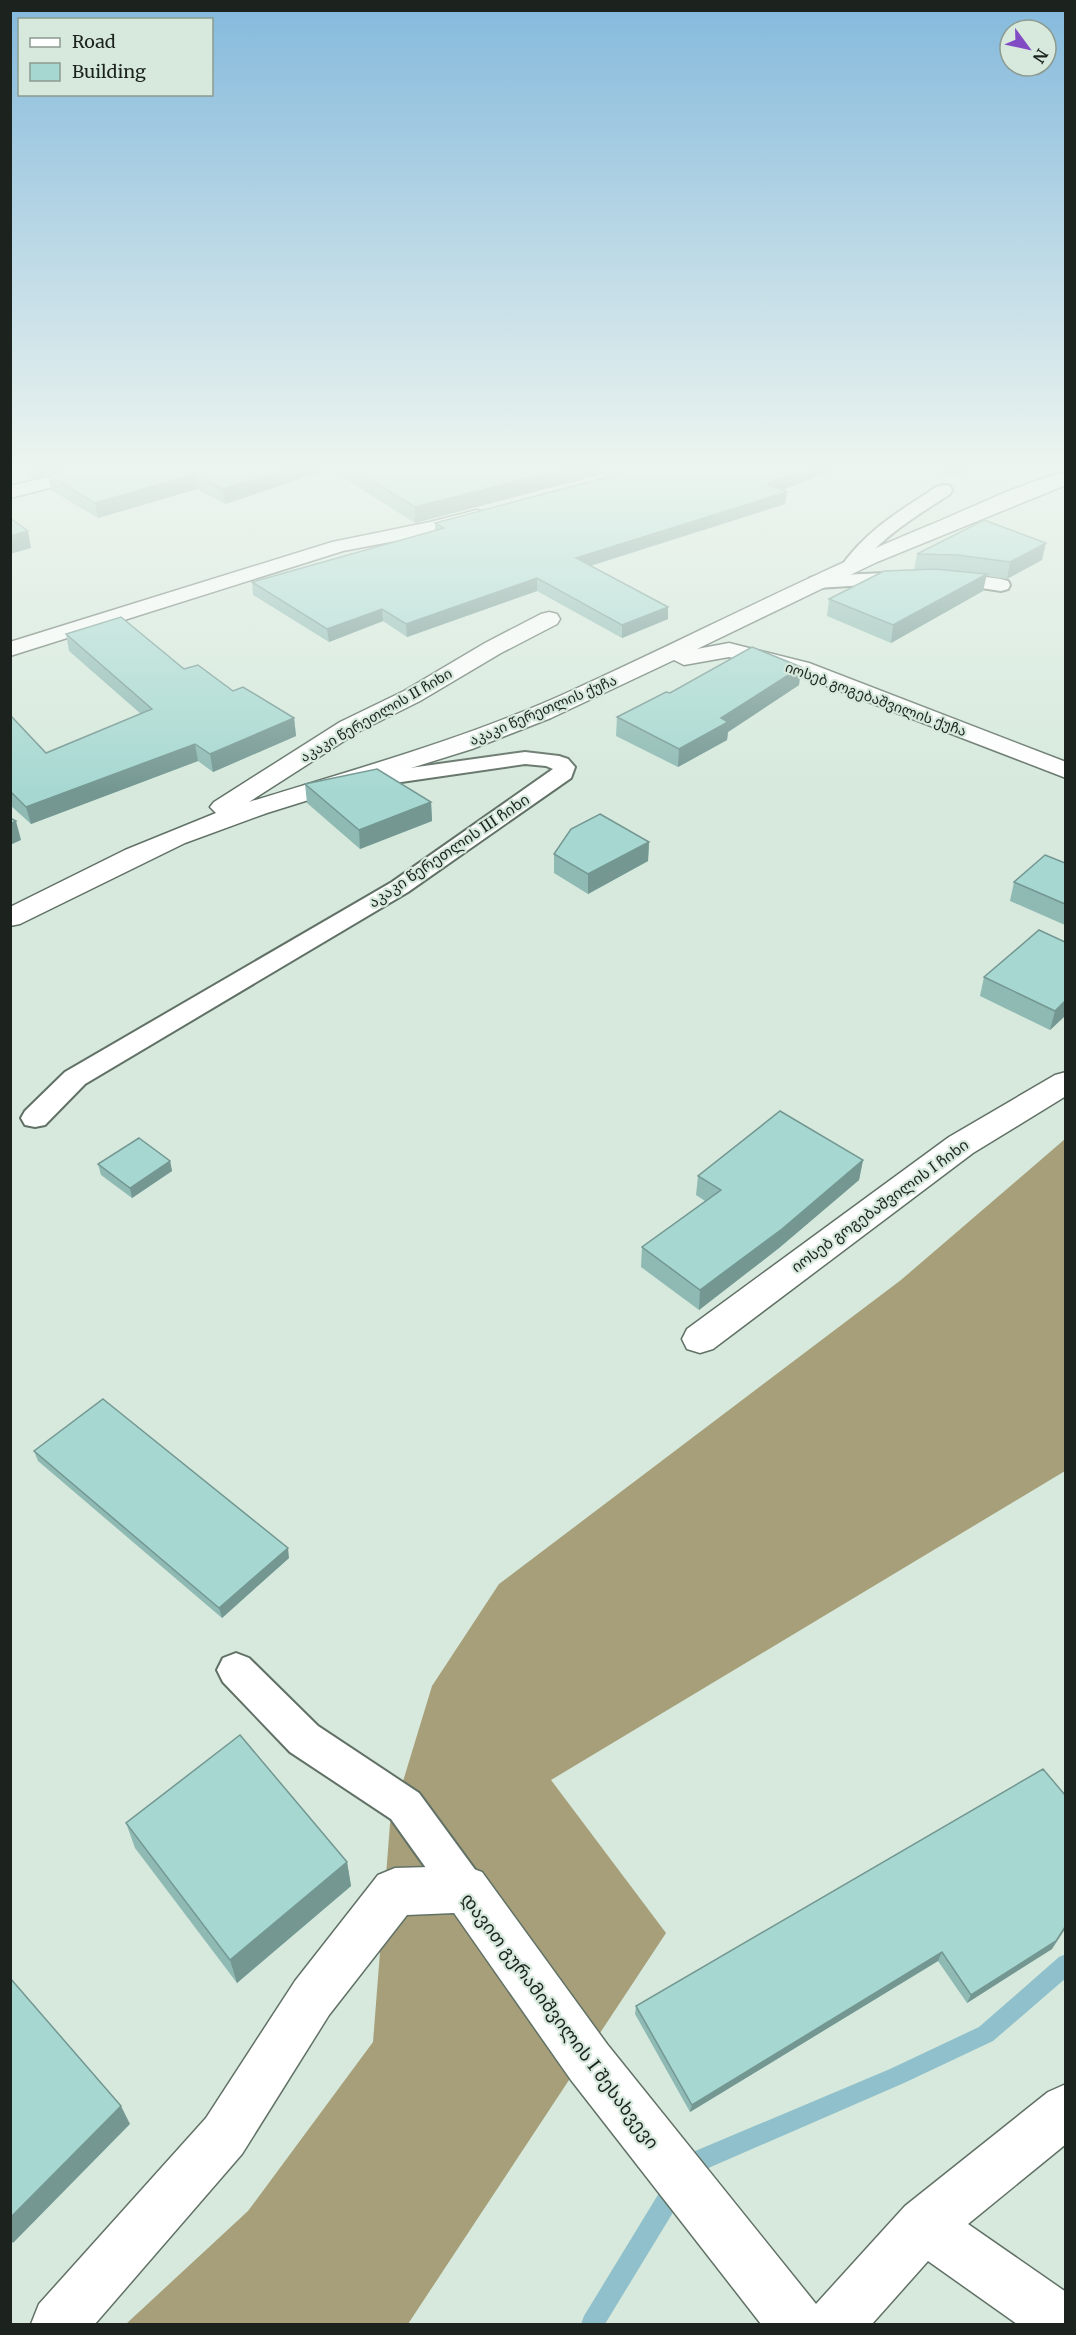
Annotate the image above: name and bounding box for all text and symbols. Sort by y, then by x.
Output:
legend [18,18,213,96]
north arrow [998,18,1058,78]
text: Road [72,30,116,53]
text: N [1029,45,1052,67]
text: Building [72,60,146,83]
street label: იოსებ გოგებაშვილის ქუჩა [783,658,969,740]
street label: აკაკი წერეთლის II ჩიხი [297,664,455,766]
street label: აკაკი წერეთლის ქუჩა [467,671,619,749]
street label: აკაკი წერეთლის III ჩიხი [365,790,533,912]
street label: იოსებ გოგებაშვილის I ჩიხი [787,1135,972,1276]
street label: დავით გურამიშვილის I შესახვევი [457,1888,664,2153]

